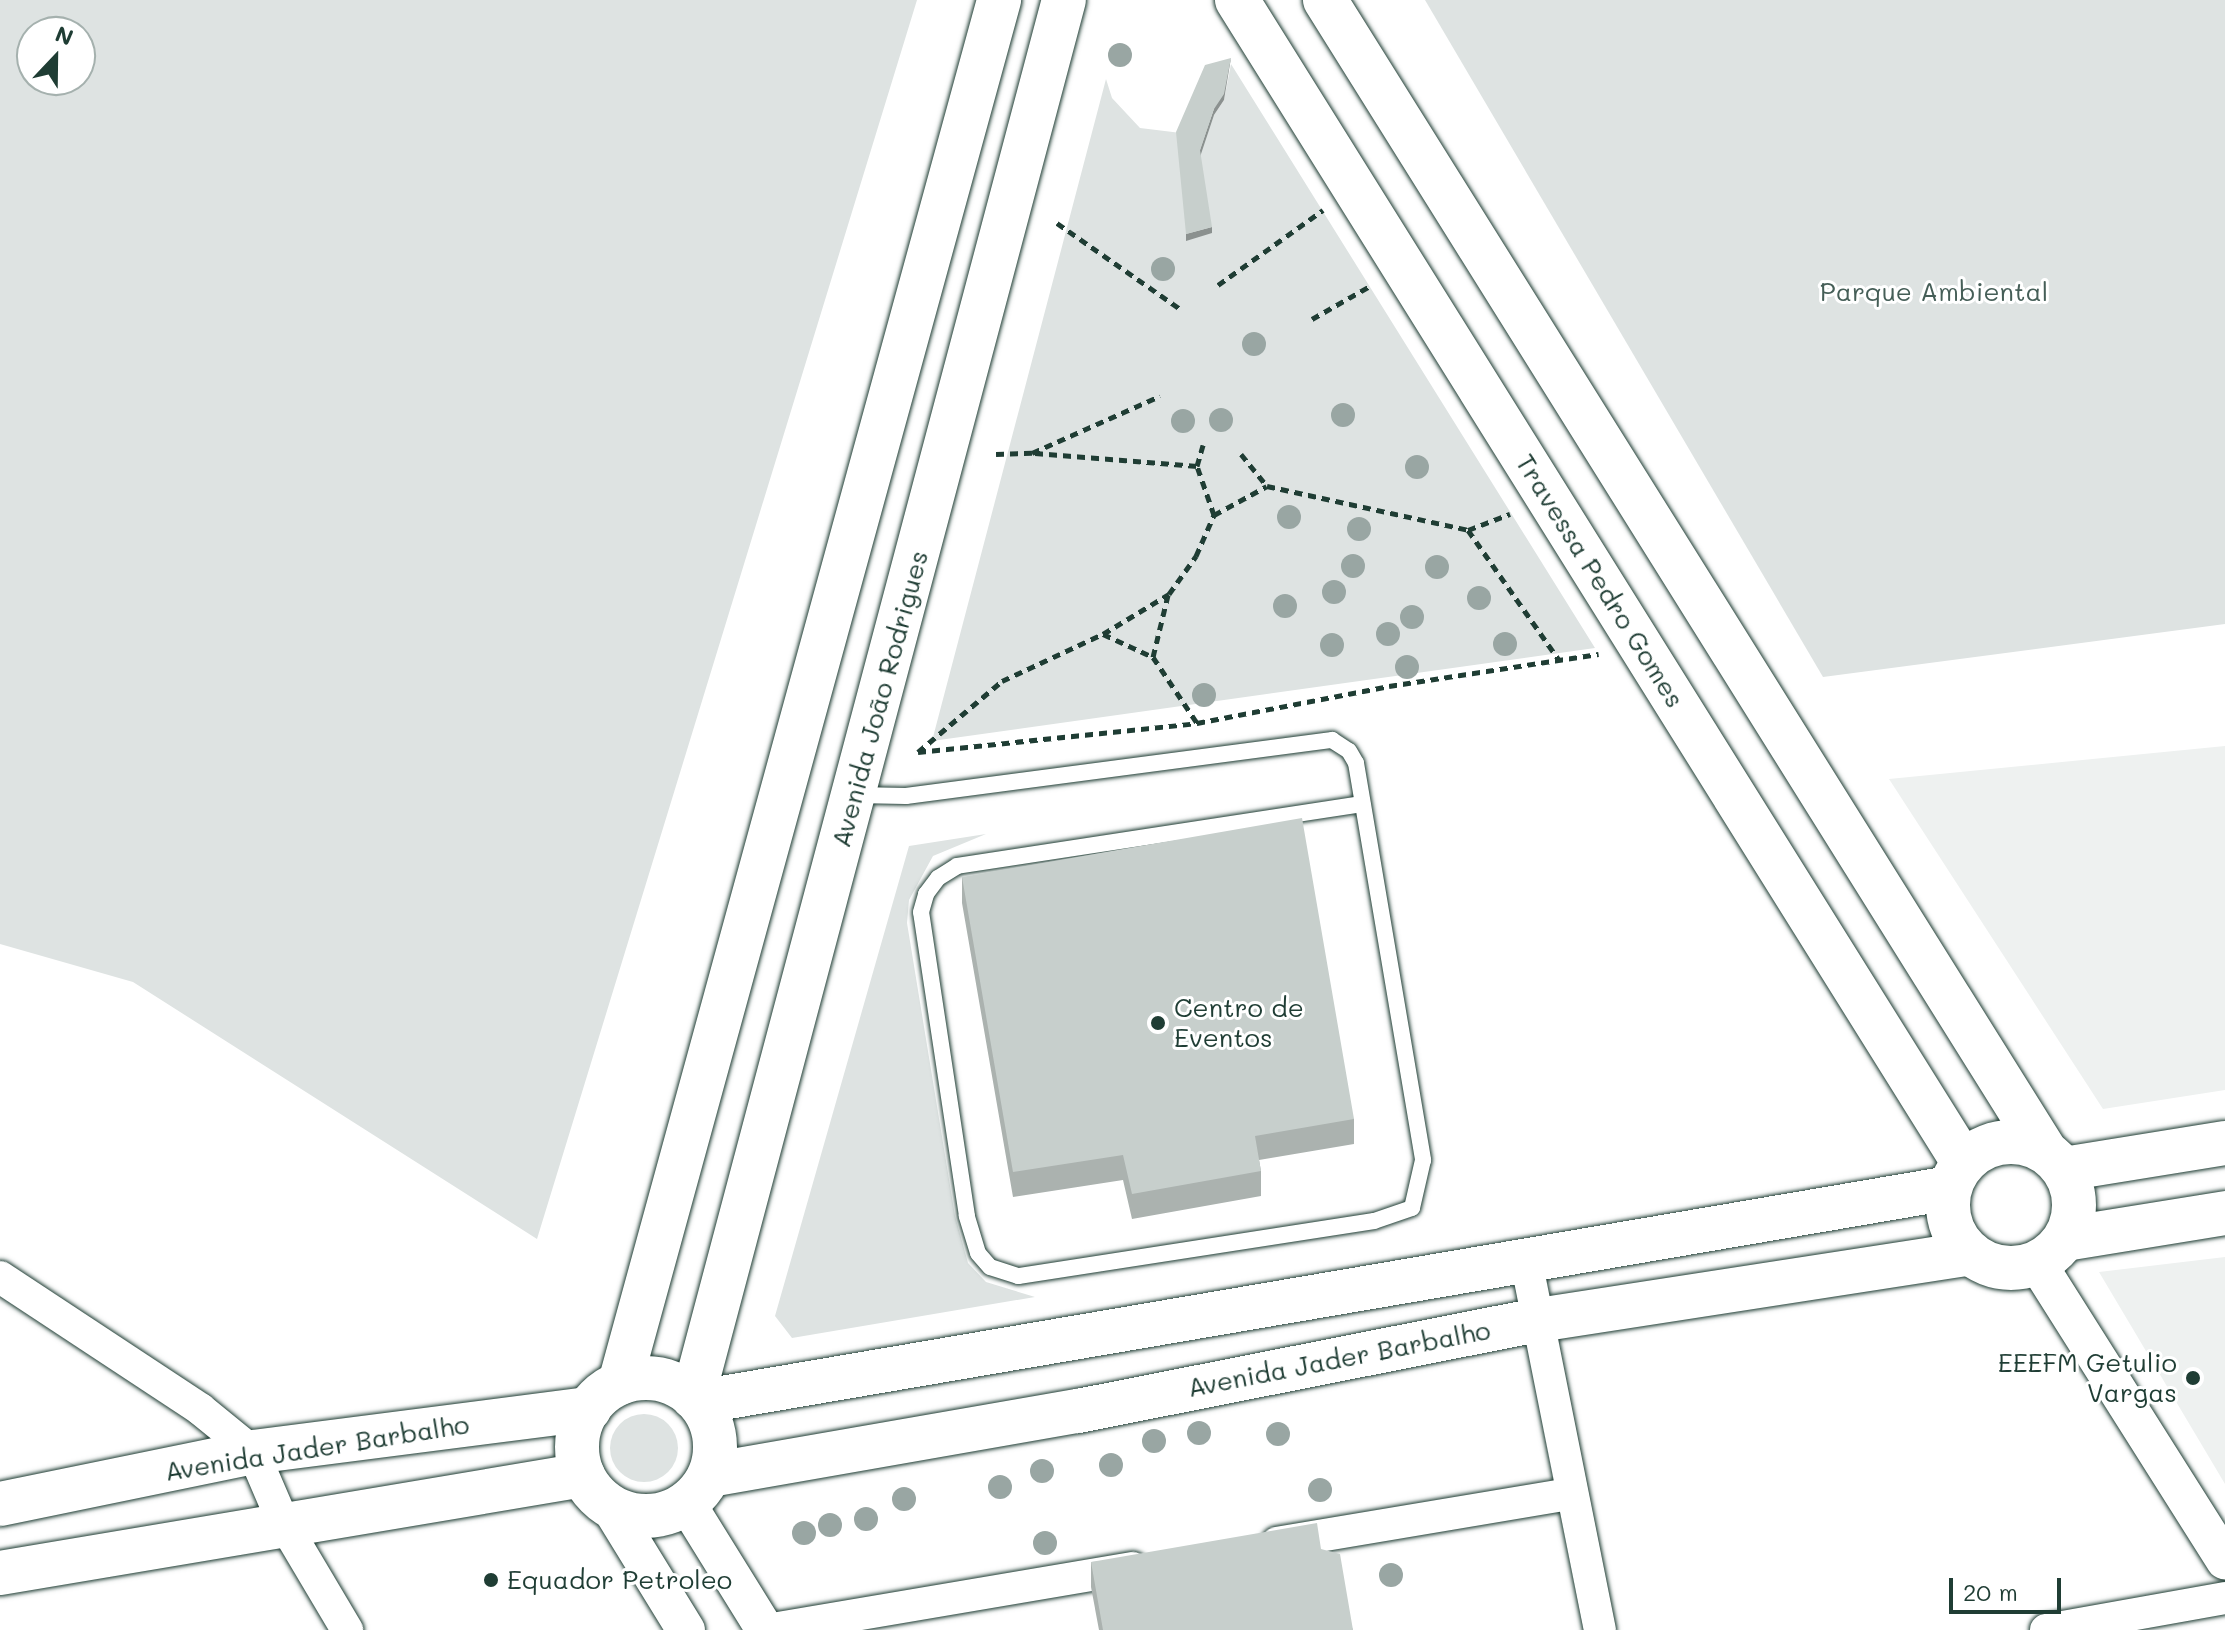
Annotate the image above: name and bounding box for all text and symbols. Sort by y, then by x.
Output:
north arrow [16,16,96,96]
text: N [51,19,78,52]
park label: Parque Ambiental [1820,276,2048,308]
street label: Travessa Pedro Gomes [1509,449,1691,713]
street label: Avenida João Rodrigues [825,547,935,851]
place label: Centro de Eventos [1174,992,1304,1054]
marker: Centro de Eventos [1149,1014,1167,1032]
street label: Avenida Jader Barbalho [1185,1314,1493,1404]
place label: EEEFM Getulio Vargas [1998,1347,2177,1408]
marker: EEEFM Getulio Vargas [2184,1369,2202,1387]
street label: Avenida Jader Barbalho [163,1409,471,1487]
scale bar [1953,1562,2065,1612]
place label: Equador Petroleo [507,1564,732,1596]
marker: Equador Petroleo [482,1571,500,1589]
text: 20 m [1963,1576,2018,1607]

